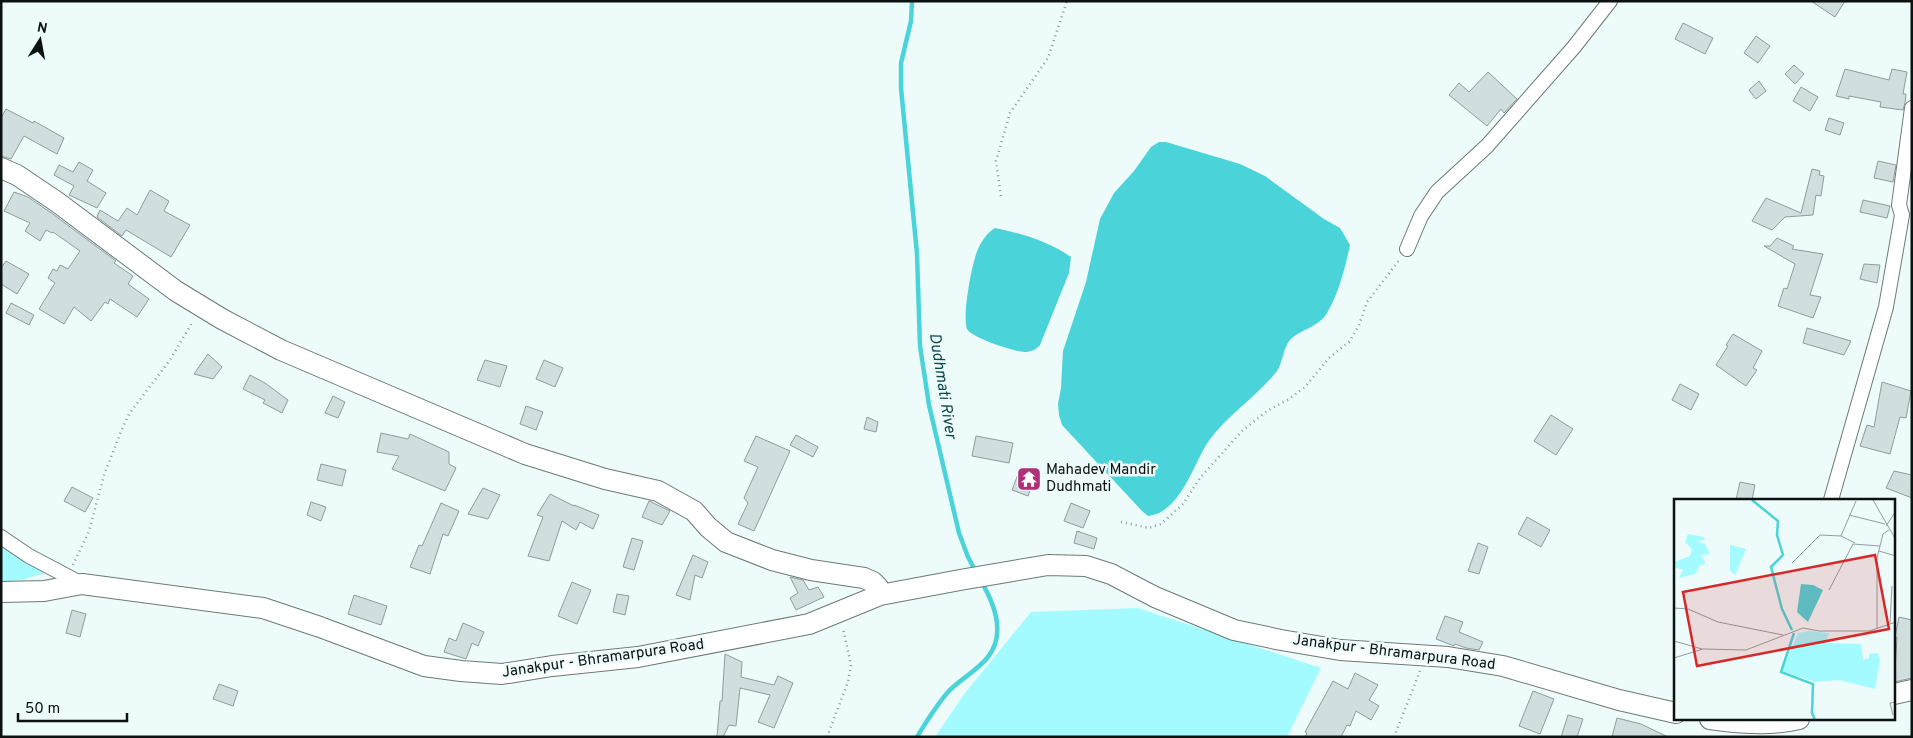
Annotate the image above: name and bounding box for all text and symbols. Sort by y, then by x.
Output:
north arrow [15,15,65,65]
text: N [36,19,49,38]
water label: Dudhmati River [924,332,961,442]
place label: Mahadev Mandir Dudhmati [1046,461,1156,497]
temple icon: Mahadev Mandir Dudhmati [1016,466,1042,492]
inset map [1674,499,1896,720]
street label: Janakpur - Bhramarpura Road [1292,631,1496,675]
street label: Janakpur - Bhramarpura Road [501,635,705,683]
scale bar [18,690,126,722]
text: 50 m [25,700,60,719]

